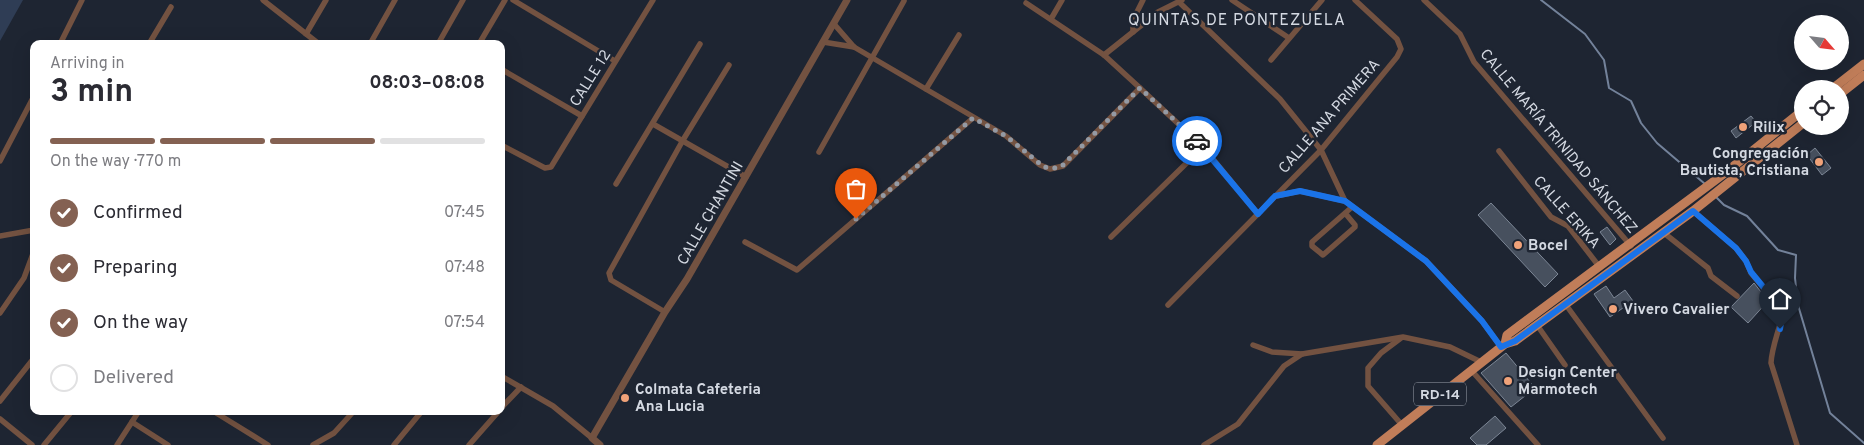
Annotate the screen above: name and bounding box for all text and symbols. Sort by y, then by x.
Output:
district label: QUINTAS DE PONTEZUELA [1128,11,1346,31]
north arrow [1794,15,1849,70]
map controls [1794,15,1849,135]
street label: CALLE MARÍA TRINIDAD SÁNCHEZ [1475,45,1641,238]
street label: CALLE 12 [566,47,616,111]
text: Arriving in [50,54,125,74]
street label: CALLE ANA PRIMERA [1275,56,1385,178]
text: 08:03–08:08 [369,71,485,95]
text: 3 min [50,73,133,113]
button: locate [1794,80,1849,135]
courier [1172,116,1222,166]
place label: Rilix [1753,119,1785,138]
marker: Rilix [1737,121,1749,133]
icon: car [1183,127,1211,155]
place label: Congregación Bautista, Cristiana [1680,145,1809,181]
text: On the way · 770 m [50,152,181,172]
marker: Congregación Bautista, Cristiana [1813,156,1825,168]
street label: CALLE CHANTINI [674,159,749,269]
pin [835,168,877,219]
street label: CALLE ERIKA [1528,173,1604,253]
icon: bag [842,175,870,203]
icon: check [50,199,78,227]
text: Confirmed [93,201,183,225]
text: 07:45 [444,203,485,223]
place label: Bocel [1528,237,1568,256]
marker: Bocel [1512,239,1524,251]
icon: check [50,254,78,282]
text: Preparing [93,256,177,280]
text: 07:48 [444,258,485,278]
pin [1759,278,1801,329]
icon: home [1766,285,1794,313]
place label: Vivero Cavalier [1623,301,1730,320]
marker: Vivero Cavalier [1607,303,1619,315]
icon: check [50,309,78,337]
text: On the way [93,311,188,335]
text: 07:54 [444,313,485,333]
place label: Design Center Marmotech [1518,364,1617,400]
text: Delivered [93,366,174,390]
marker: Design Center Marmotech [1502,375,1514,387]
place label: Colmata Cafeteria Ana Lucia [635,381,761,417]
road number: RD-14 [1414,382,1466,406]
marker: Colmata Cafeteria Ana Lucia [619,392,631,404]

